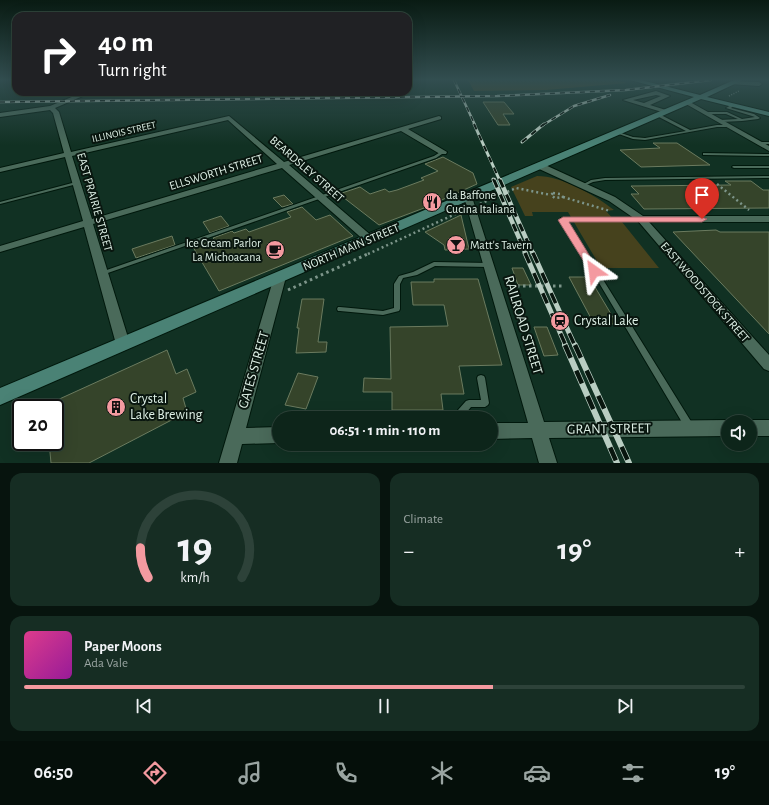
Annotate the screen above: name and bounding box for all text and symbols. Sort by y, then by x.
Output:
icon: right [32,28,84,80]
text: 40 m [98,29,154,57]
text: Turn right [98,62,167,80]
street label: ILLINOIS STREET [91,120,157,144]
street label: BEARDSLEY STREET [268,134,346,204]
street label: EAST PRAIRIE STREET [75,151,115,253]
street label: ELLSWORTH STREET [168,152,264,192]
pin [685,178,719,219]
icon: arrive [691,184,713,206]
place label: da Baffone Cucina Italiana [446,189,515,215]
restaurant icon: da Baffone Cucina Italiana [421,191,443,213]
street label: NORTH MAIN STREET [301,221,401,273]
bar icon: Matt's Tavern [445,234,467,256]
place label: Ice Cream Parlor La Michoacana [186,237,261,263]
cafe icon: Ice Cream Parlor La Michoacana [264,239,286,261]
place label: Matt's Tavern [470,239,532,251]
street label: EAST WOODSTOCK STREET [658,240,752,344]
position arrow [573,250,615,292]
street label: RAILROAD STREET [501,274,545,376]
station icon: Crystal Lake [549,310,571,332]
place label: Crystal Lake [574,314,638,328]
street label: GATES STREET [236,330,272,410]
place label: Crystal Lake Brewing [130,392,203,422]
building icon: Crystal Lake Brewing [105,396,127,418]
speed limit sign: 20 [12,399,64,451]
map controls [721,415,757,451]
button: sound [721,415,757,451]
street label: GRANT STREET [567,421,651,437]
text: 06:51 · 1 min · 110 m [330,423,440,438]
text: Climate [404,513,443,526]
text: 19 [177,527,212,568]
text: 19° [557,535,591,565]
text: − [404,540,414,562]
text: + [734,540,745,562]
text: km/h [180,570,209,584]
text: Paper Moons [84,639,162,654]
text: Ada Vale [84,657,128,670]
icon: previous [133,695,155,717]
icon: pause [373,695,395,717]
icon: next [614,695,636,717]
icon: directions [141,759,169,787]
icon: music [236,759,264,787]
icon: phone [332,759,360,787]
icon: climate [428,759,456,787]
icon: car [523,759,551,787]
icon: filters [619,759,647,787]
text: 06:50 [34,764,73,782]
text: 19° [715,764,735,782]

